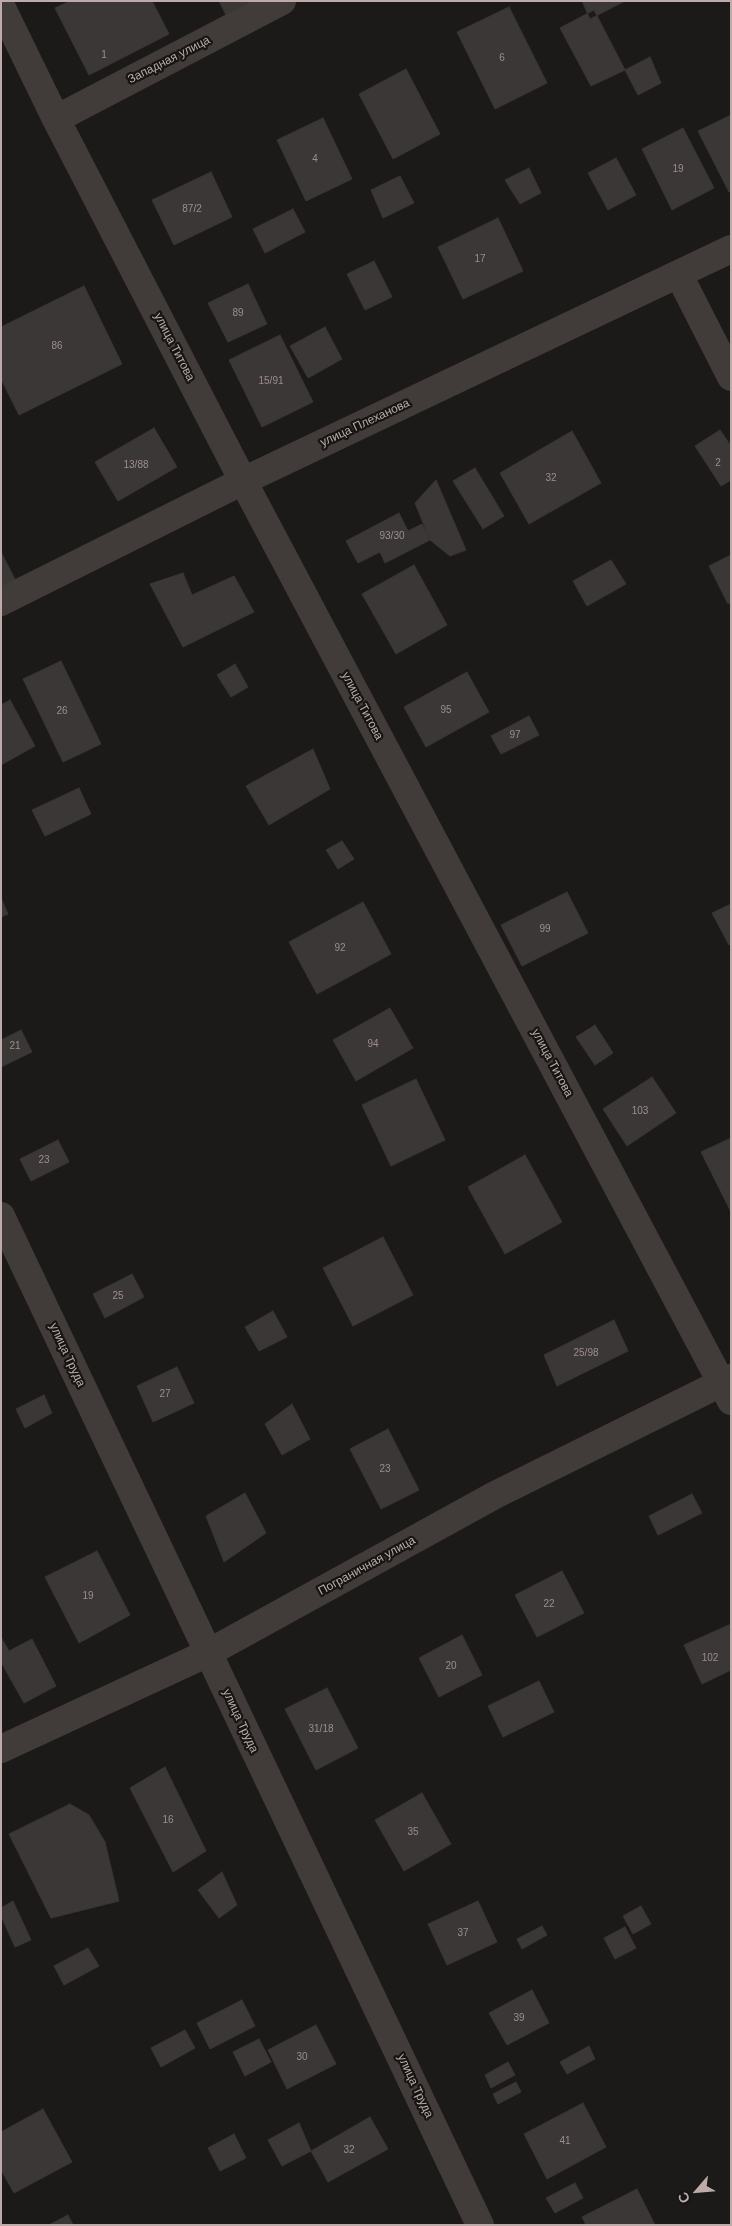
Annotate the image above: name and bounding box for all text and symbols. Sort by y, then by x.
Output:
street label: Западная улица [126,33,212,87]
house number: 1 [101,49,107,61]
house number: 6 [499,52,505,64]
house number: 4 [312,153,318,165]
house number: 19 [672,163,684,175]
house number: 87/2 [182,203,202,215]
house number: 17 [474,253,486,265]
house number: 89 [232,307,244,319]
street label: улица Титова [151,310,197,384]
house number: 86 [51,340,63,352]
house number: 15/91 [258,375,284,387]
street label: улица Плеханова [318,396,412,450]
house number: 2 [715,457,721,469]
house number: 13/88 [123,459,149,471]
house number: 32 [545,472,557,484]
house number: 93/30 [379,530,405,542]
street label: улица Титова [338,670,386,742]
house number: 95 [440,704,452,716]
house number: 26 [56,705,68,717]
house number: 97 [509,729,521,741]
house number: 99 [539,923,551,935]
house number: 92 [334,942,346,954]
street label: улица Титова [528,1027,576,1099]
house number: 94 [367,1038,379,1050]
house number: 21 [9,1040,21,1052]
house number: 103 [632,1105,648,1117]
house number: 23 [38,1154,50,1166]
house number: 25 [112,1290,124,1302]
street label: улица Труда [46,1321,88,1389]
house number: 25/98 [573,1347,599,1359]
house number: 27 [159,1388,171,1400]
house number: 23 [379,1463,391,1475]
street label: Пограничная улица [316,1533,418,1599]
house number: 19 [82,1590,94,1602]
house number: 22 [543,1598,555,1610]
house number: 102 [702,1652,718,1664]
house number: 20 [445,1660,457,1672]
street label: улица Труда [219,1687,261,1755]
house number: 31/18 [308,1723,334,1735]
house number: 16 [162,1814,174,1826]
house number: 35 [407,1826,419,1838]
house number: 37 [457,1927,469,1939]
house number: 39 [513,2012,525,2024]
house number: 30 [296,2051,308,2063]
street label: улица Труда [394,2052,436,2120]
house number: 41 [559,2135,571,2147]
house number: 32 [343,2144,355,2156]
north arrow [672,2166,722,2216]
text: С [674,2190,693,2206]

